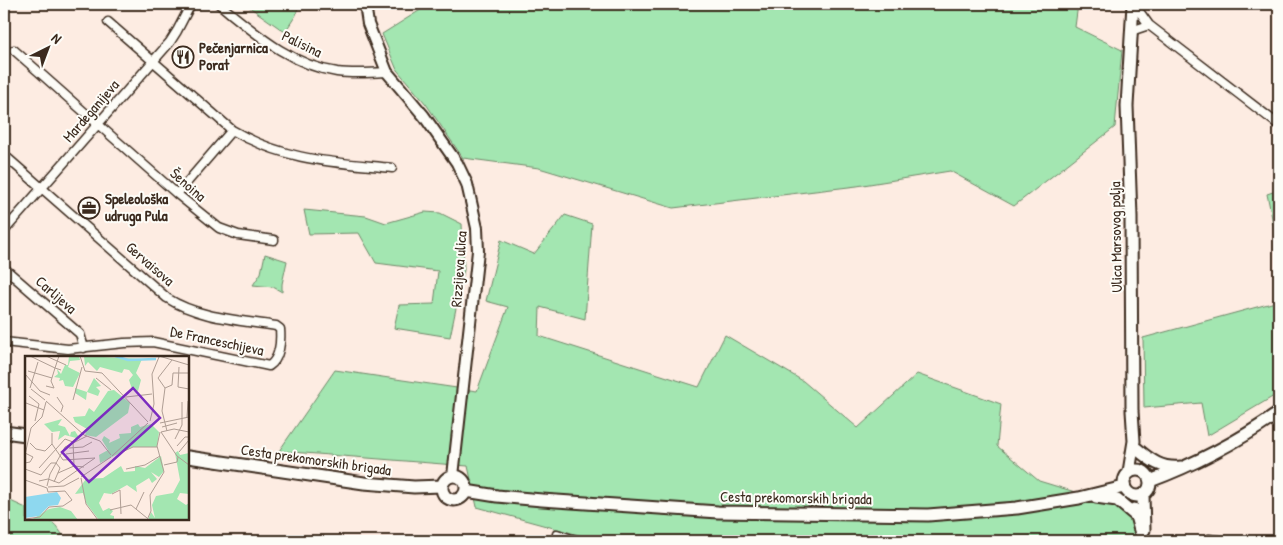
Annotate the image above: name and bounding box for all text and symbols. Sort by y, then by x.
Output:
north arrow [22,22,72,72]
street label: Palisina [279,25,326,62]
text: N [48,28,67,48]
place label: Pečenjarnica Porat [199,37,268,75]
restaurant icon: Pečenjarnica Porat [171,45,195,69]
street label: Mardeganijeva [58,75,124,146]
street label: Šenoina [166,163,211,206]
street label: Ulica Marsovog polja [1104,181,1127,293]
place label: Speleološka udruga Pula [105,188,168,227]
office icon: Speleološka udruga Pula [77,196,101,220]
street label: Rizzijeva ulica [445,230,472,308]
street label: Gervaisova [122,237,179,291]
street label: Carlijeva [31,271,82,319]
street label: De Franceschijeva [168,320,266,361]
inset map [25,356,189,520]
street label: Cesta prekomorskih brigada [240,439,393,480]
street label: Cesta prekomorskih brigada [720,486,872,509]

